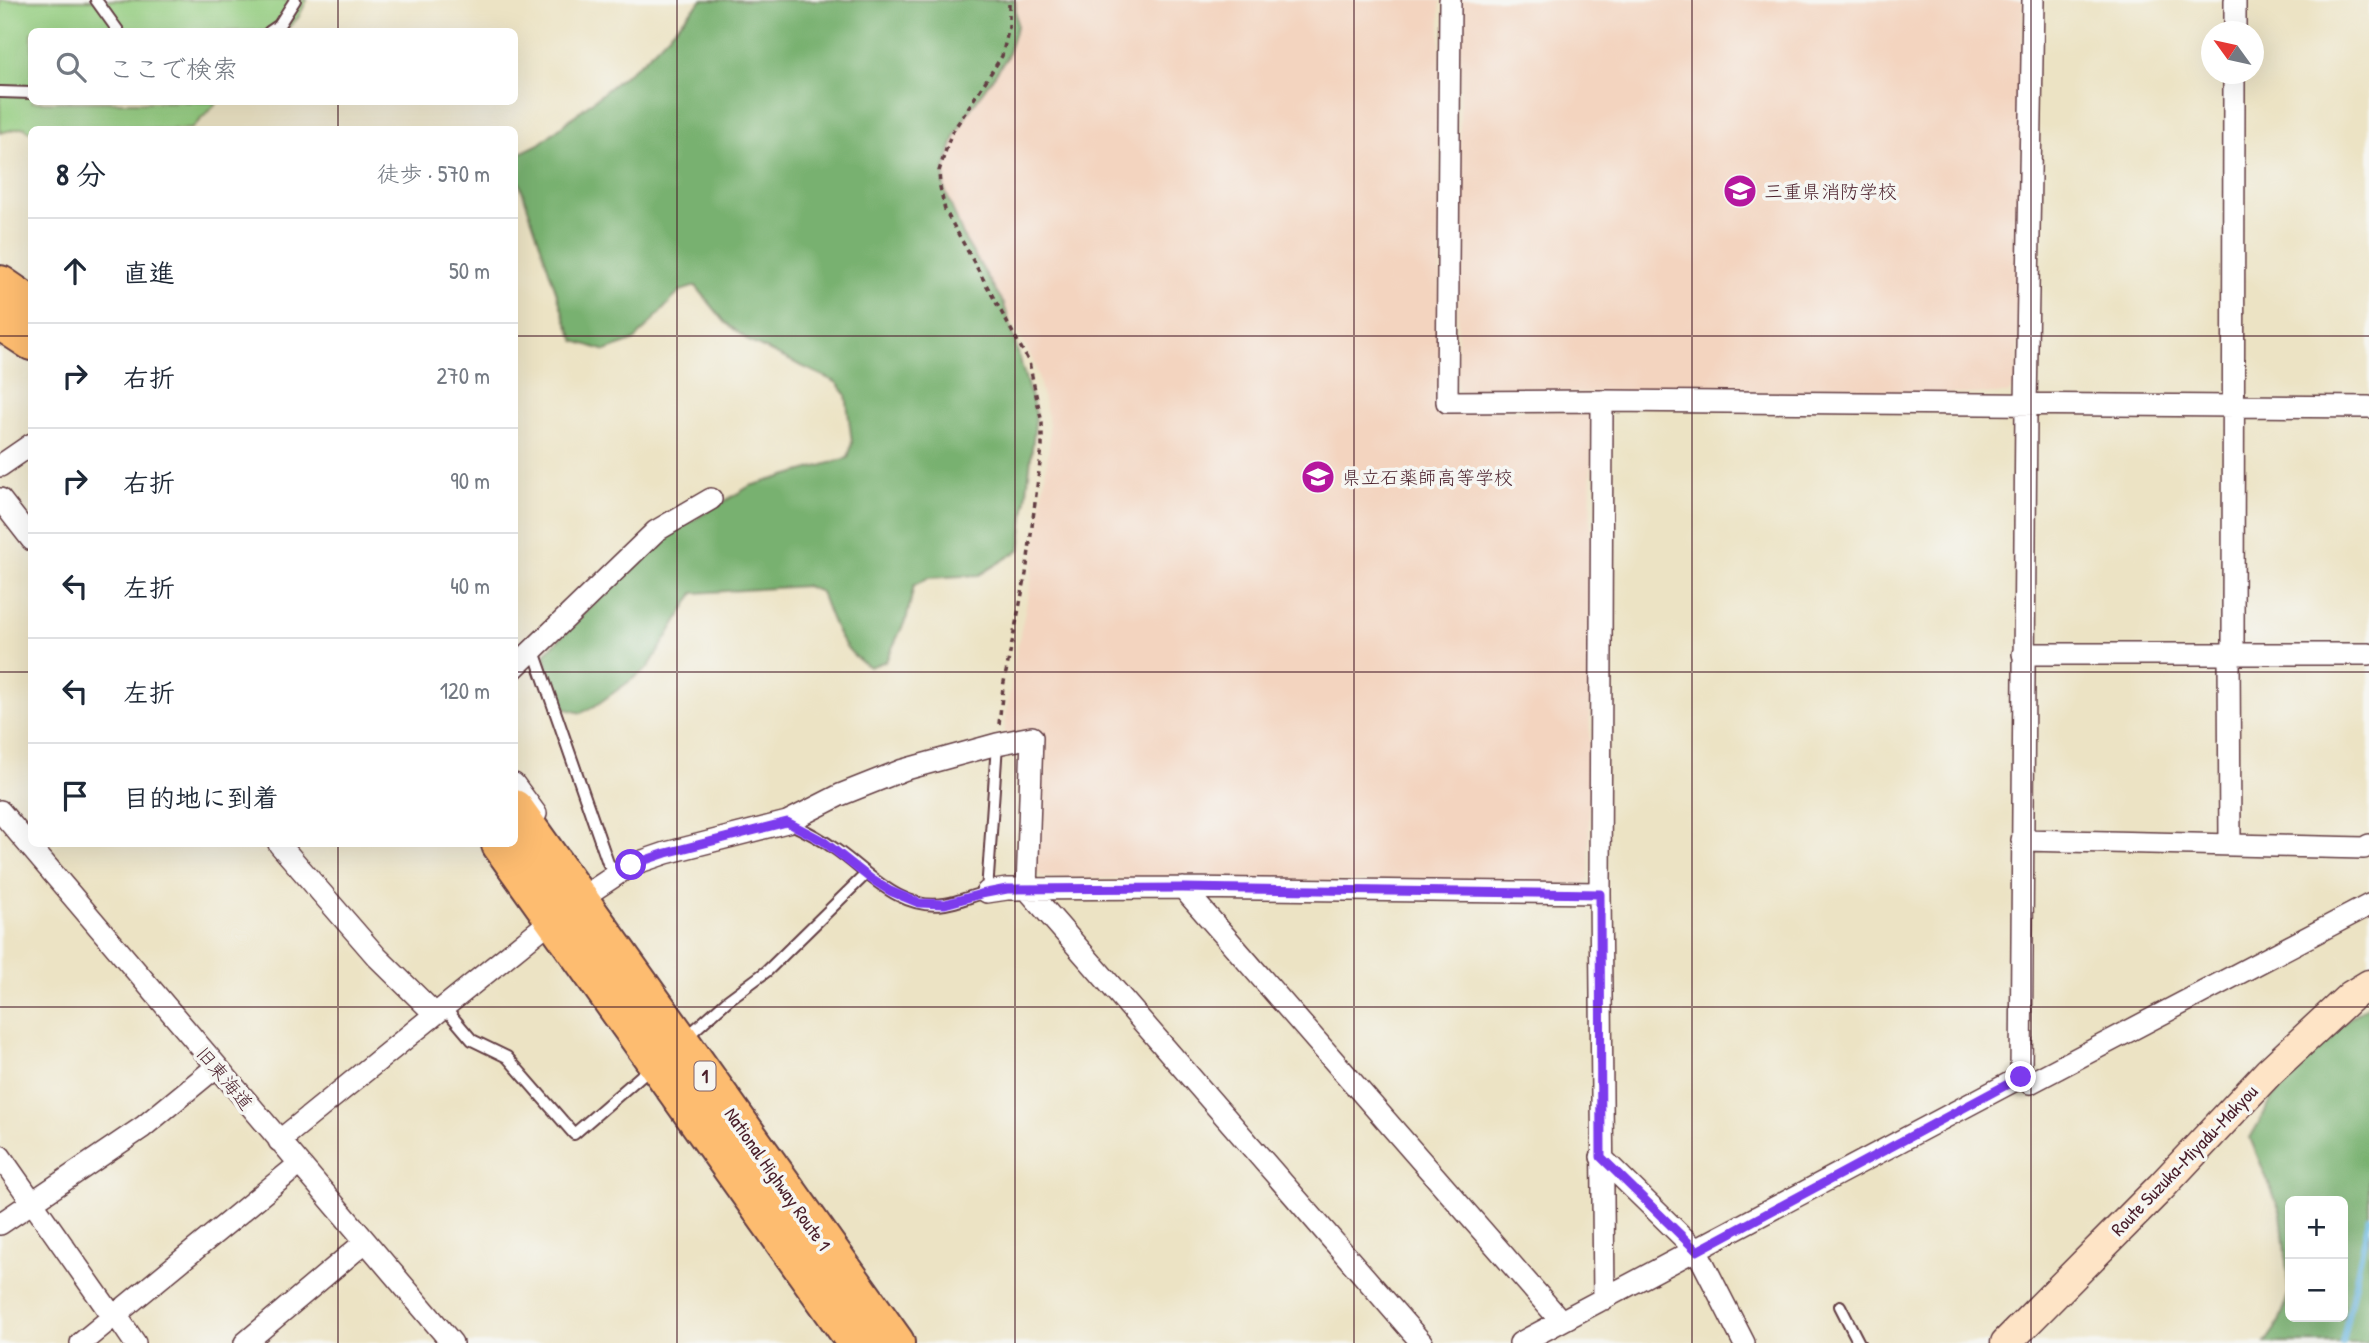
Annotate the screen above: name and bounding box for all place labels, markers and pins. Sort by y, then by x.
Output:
school or university icon: 三重県消防学校 [1721,172,1759,210]
place label: 三重県消防学校 [1764,178,1897,204]
school or university icon: 県立石薬師高等学校 [1299,458,1337,496]
place label: 県立石薬師高等学校 [1342,464,1513,490]

